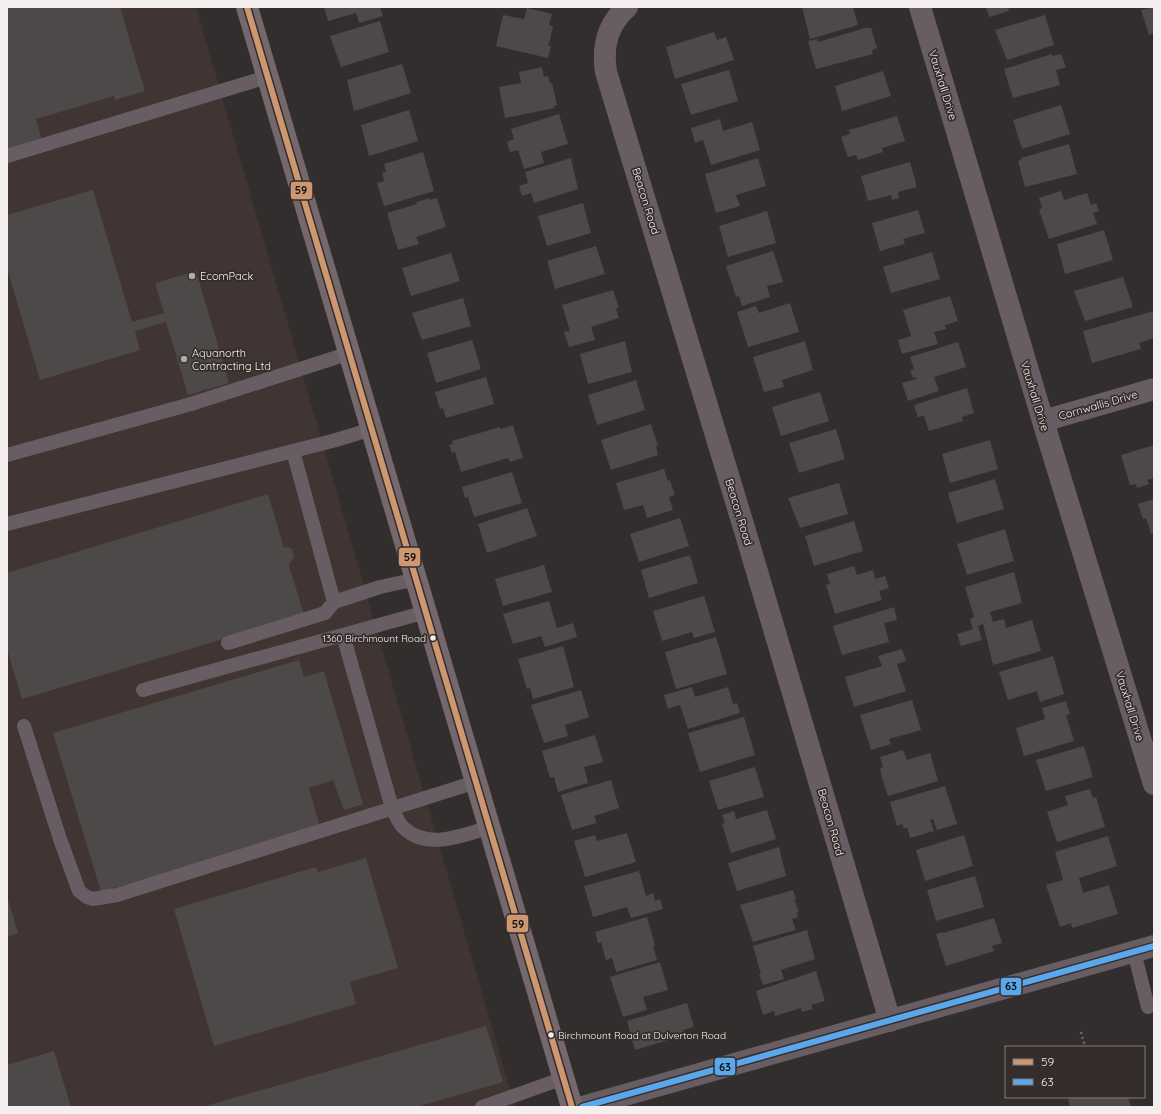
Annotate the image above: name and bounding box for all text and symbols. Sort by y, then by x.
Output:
street label: Vauxhall Drive [926,48,960,122]
street label: Beacon Road [629,166,663,236]
line badge: 59 [290,181,313,200]
text: 59 [295,183,307,197]
place label: EcomPack [200,269,253,283]
marker: EcomPack [187,271,197,281]
place label: Aquanorth Contracting Ltd [192,346,271,373]
marker: Aquanorth Contracting Ltd [179,354,189,364]
street label: Vauxhall Drive [1018,359,1052,433]
street label: Cornwallis Drive [1057,387,1139,423]
street label: Beacon Road [722,477,756,547]
line badge: 59 [398,547,421,567]
text: 59 [404,550,416,564]
place label: 1360 Birchmount Road [322,632,426,645]
marker: 1360 Birchmount Road [428,633,438,643]
street label: Vauxhall Drive [1113,669,1147,743]
street label: Beacon Road [815,787,847,857]
line badge: 59 [506,914,529,933]
text: 59 [512,917,524,931]
line badge: 63 [1000,977,1022,996]
text: 63 [1005,979,1017,993]
place label: Birchmount Road at Dulverton Road [558,1029,726,1042]
marker: Birchmount Road at Dulverton Road [546,1030,556,1040]
legend [1005,1046,1145,1098]
text: 59 [1041,1054,1055,1069]
line badge: 63 [714,1057,736,1076]
text: 63 [719,1060,731,1074]
text: 63 [1041,1074,1054,1089]

